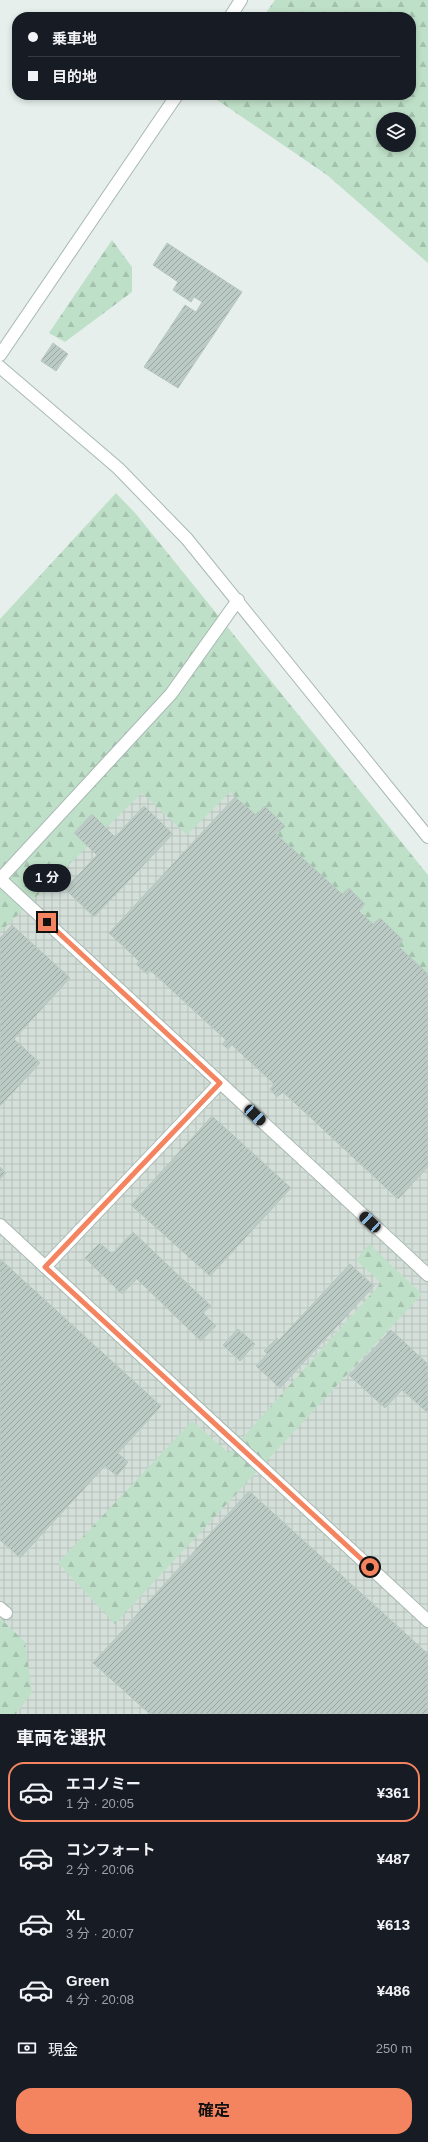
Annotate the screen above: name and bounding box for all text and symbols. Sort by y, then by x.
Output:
text: 乗車地 [52,30,97,47]
text: 目的地 [52,68,97,85]
map controls [376,112,416,152]
button: layers [376,112,416,152]
callout: 1 分 [23,864,71,892]
text: 1 分 [35,870,59,885]
route end [38,913,56,931]
car [242,1102,268,1128]
car [357,1209,383,1235]
route start [361,1558,379,1576]
text: 車両を選択 [16,1728,106,1748]
icon: car [18,1774,54,1810]
text: エコノミー [66,1775,141,1792]
text: ¥361 [377,1784,410,1801]
text: 1 分 · 20:05 [66,1796,134,1811]
icon: car [18,1840,54,1876]
text: コンフォート [66,1841,156,1858]
text: ¥487 [377,1850,410,1867]
text: 2 分 · 20:06 [66,1862,134,1877]
icon: car [18,1906,54,1942]
text: XL [66,1906,85,1923]
text: ¥613 [377,1916,410,1933]
text: 3 分 · 20:07 [66,1926,134,1941]
icon: car [18,1972,54,2008]
text: Green [66,1972,109,1989]
text: ¥486 [377,1982,410,1999]
text: 4 分 · 20:08 [66,1992,134,2007]
icon: cash [16,2037,38,2059]
text: 現金 [48,2041,78,2058]
text: 250 m [376,2041,412,2056]
button: 確定 [16,2088,412,2134]

